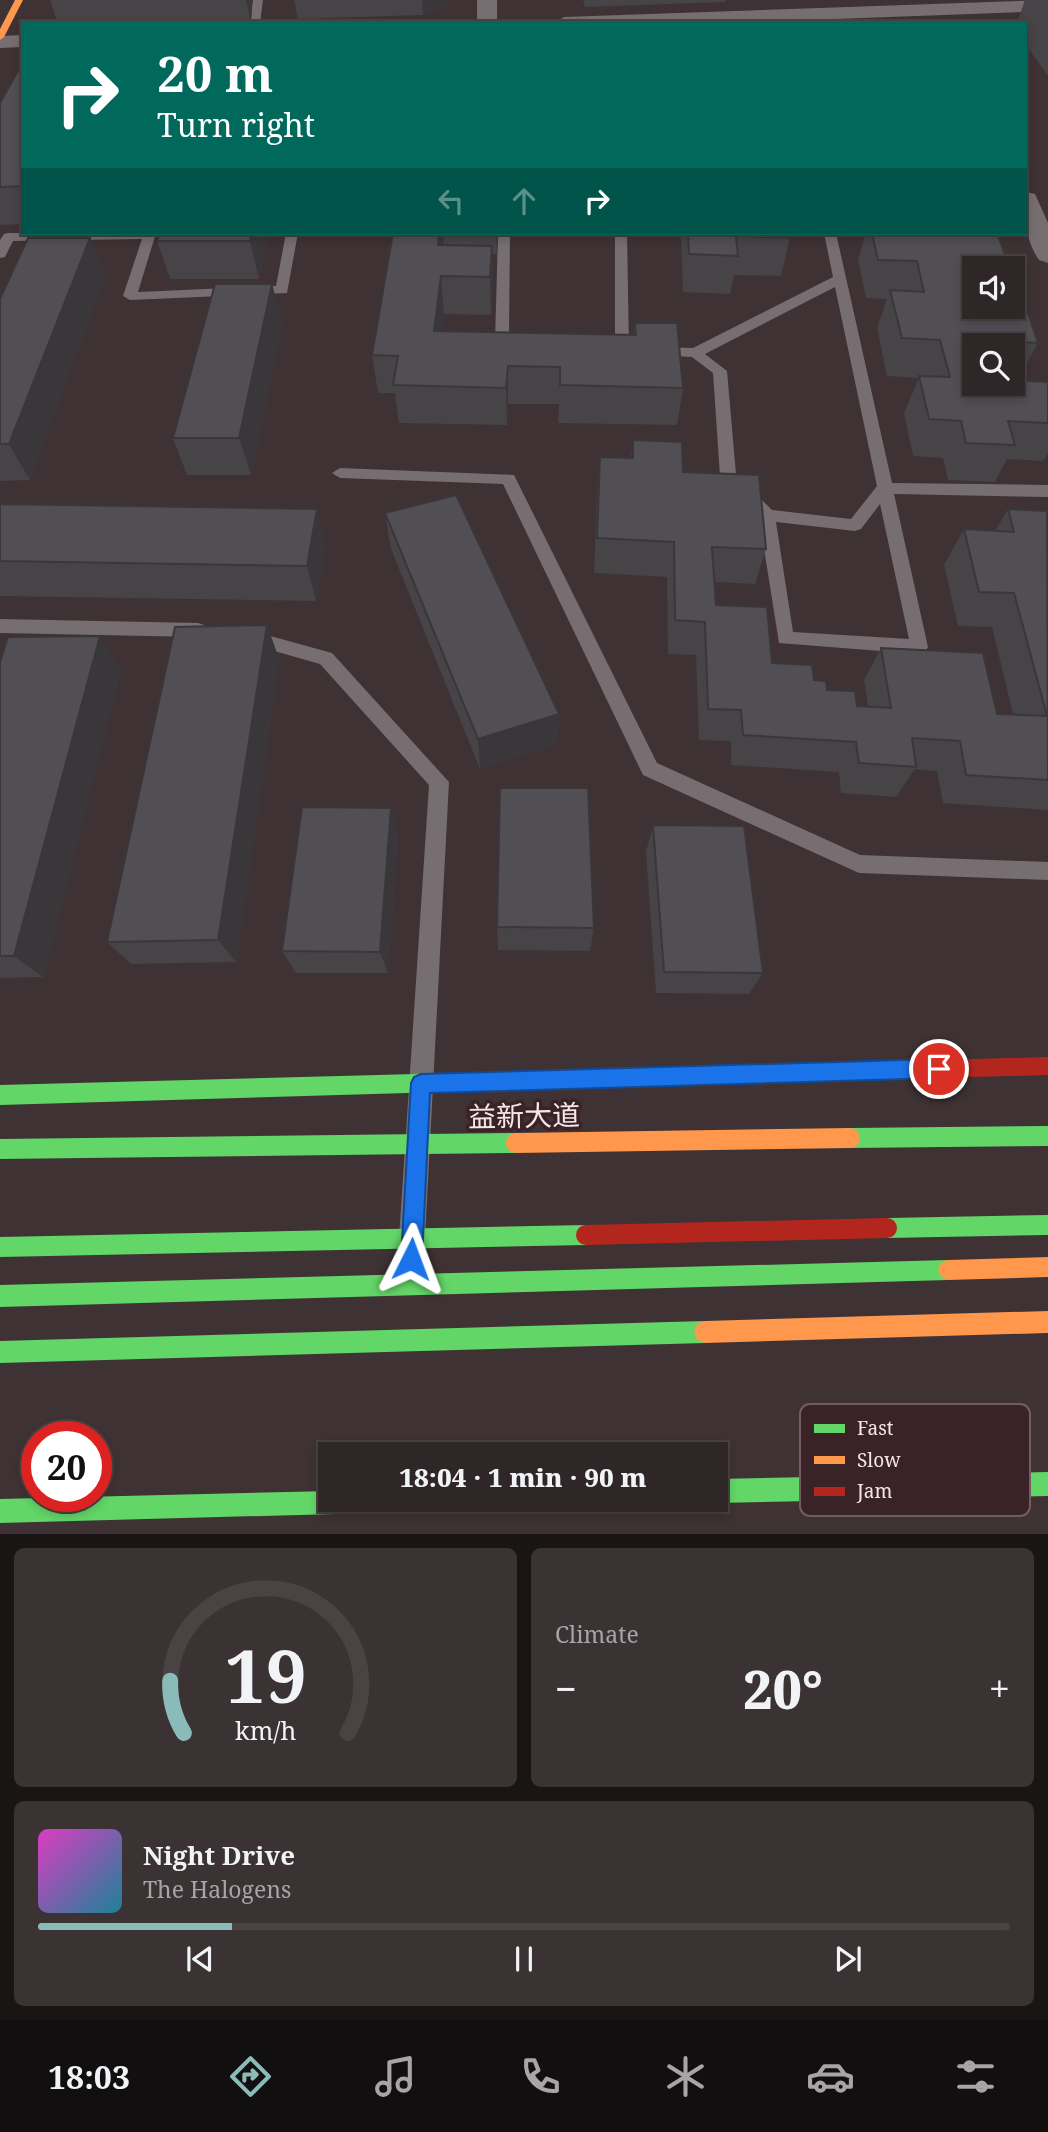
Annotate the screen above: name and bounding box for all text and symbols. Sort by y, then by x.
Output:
text: 20 m [157,40,273,106]
icon: right [42,49,133,140]
text: Turn right [157,103,315,146]
icon: left [432,182,470,220]
icon: ahead [505,182,543,220]
icon: right [578,182,616,220]
map controls [962,256,1025,396]
button: sound [962,256,1025,319]
button: search [962,333,1025,396]
pin [909,1039,969,1099]
icon: arrive [920,1050,958,1088]
street label: 益新大道 [468,1095,580,1135]
position arrow [374,1222,448,1296]
legend [800,1404,1030,1516]
text: Fast [857,1415,894,1441]
speed limit sign: 20 [21,1421,112,1512]
text: Slow [857,1447,901,1473]
text: 18:04 · 1 min · 90 m [399,1459,647,1495]
text: Jam [856,1478,892,1504]
text: Climate [555,1618,639,1650]
text: 19 [224,1626,307,1725]
text: 20° [743,1653,823,1724]
text: − [555,1662,577,1714]
text: + [989,1662,1010,1714]
text: km/h [235,1713,296,1747]
text: Night Drive [143,1837,295,1873]
text: The Halogens [143,1873,291,1905]
icon: previous [181,1940,219,1978]
icon: pause [505,1940,543,1978]
icon: next [829,1940,867,1978]
icon: directions [226,2052,275,2101]
icon: music [371,2052,420,2101]
icon: phone [516,2052,565,2101]
icon: climate [661,2052,710,2101]
icon: car [806,2052,855,2101]
icon: filters [951,2052,1000,2101]
text: 18:03 [48,2055,130,2098]

